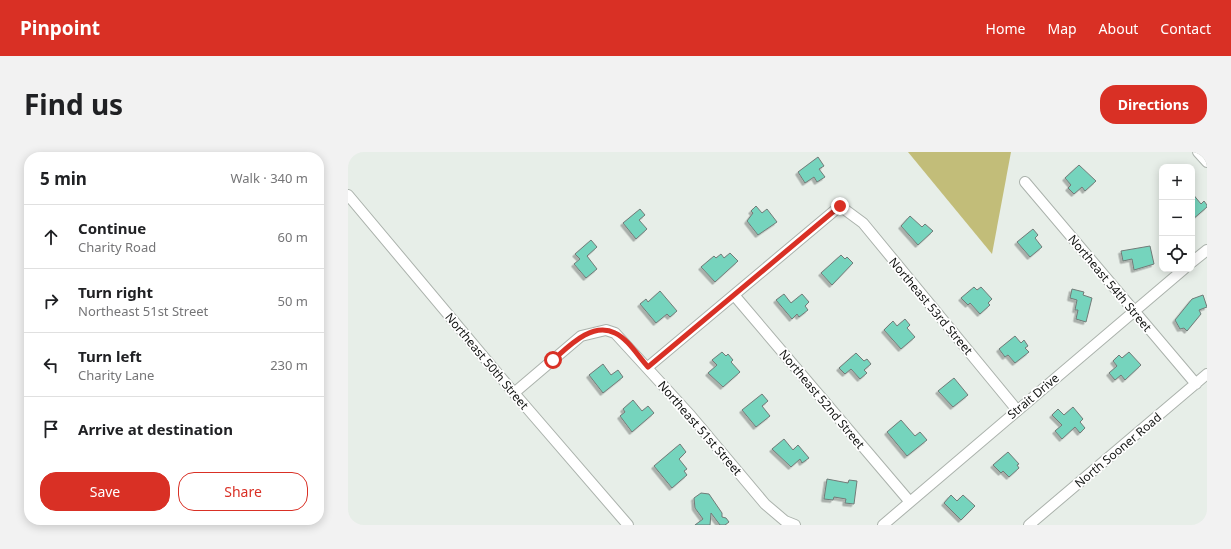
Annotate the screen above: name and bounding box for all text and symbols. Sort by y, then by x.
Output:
text: Pinpoint [20,15,100,41]
text: Home [986,19,1025,38]
text: Map [1047,19,1077,38]
text: About [1099,19,1138,38]
text: Contact [1160,19,1211,38]
text: Find us [24,85,123,123]
button: Directions [1100,85,1207,124]
map controls [1159,164,1195,272]
button: + [1159,164,1195,200]
text: 5 min [40,167,87,190]
text: Walk · 340 m [230,169,308,187]
route end [831,197,849,215]
button: − [1159,200,1195,236]
text: Continue [78,218,146,238]
icon: ahead [40,226,62,248]
text: 60 m [278,228,308,246]
street label: Northeast 54th Street [1064,231,1156,336]
button: locate [1159,236,1195,272]
text: Charity Road [78,238,156,256]
street label: Northeast 53rd Street [885,254,977,359]
text: Turn right [78,282,153,302]
icon: right [40,290,62,312]
text: 50 m [278,292,308,310]
text: Northeast 51st Street [78,302,208,320]
street label: Northeast 50th Street [441,309,533,414]
text: Turn left [78,346,142,366]
street label: Northeast 52nd Street [775,346,869,453]
route start [544,351,562,369]
icon: left [40,354,62,376]
text: 230 m [270,356,308,374]
text: Charity Lane [78,366,154,384]
street label: Strait Drive [1004,369,1063,423]
street label: Northeast 51st Street [654,377,746,479]
street label: North Sooner Road [1071,409,1165,491]
icon: arrive [40,418,62,440]
text: Arrive at destination [78,419,233,439]
button: Save [40,472,170,511]
button: Share [178,472,308,511]

